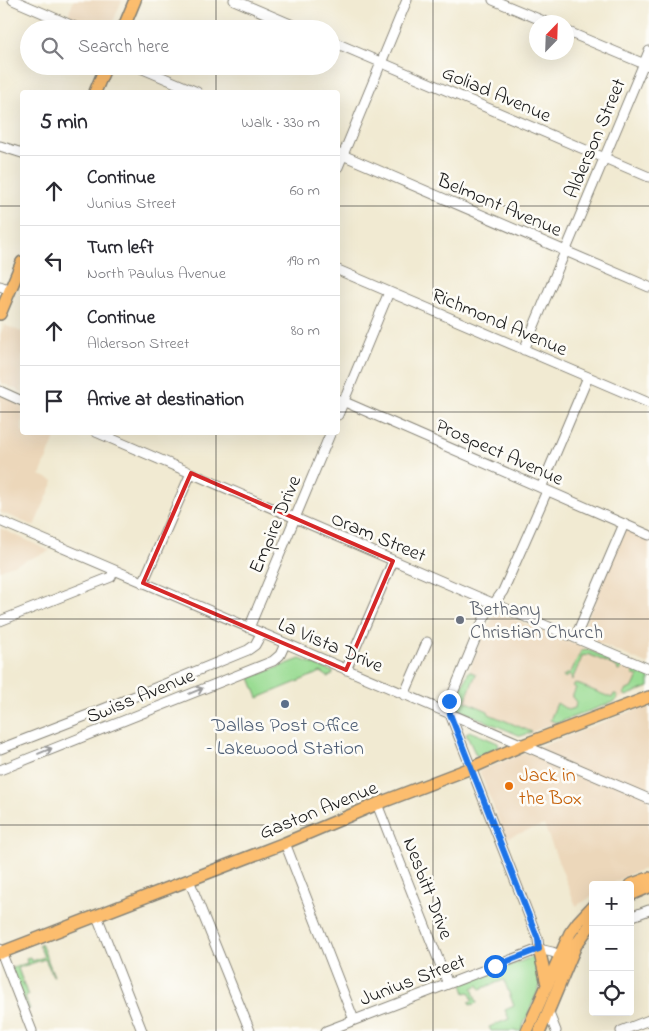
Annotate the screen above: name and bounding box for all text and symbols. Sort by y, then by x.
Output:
north arrow [529,15,574,60]
search box [20,20,340,75]
icon: search [38,34,66,62]
text: Search here [78,34,169,61]
street label: Goliad Avenue [437,59,555,131]
street label: Alderson Street [558,74,635,204]
text: 5 min [40,108,88,138]
text: Walk · 330 m [241,111,320,135]
text: Continue [87,165,155,192]
street label: Belmont Avenue [431,167,566,246]
icon: ahead [40,177,68,205]
text: 60 m [290,179,320,203]
text: Junius Street [87,192,176,216]
text: Turn left [87,235,154,262]
icon: left [40,247,68,275]
text: 190 m [287,249,320,273]
text: North Paulus Avenue [87,262,226,286]
street label: Richmond Avenue [427,282,571,365]
text: Continue [87,305,155,332]
icon: ahead [40,317,68,345]
text: 80 m [291,319,320,343]
text: Alderson Street [87,332,189,356]
icon: arrive [40,387,68,415]
text: Arrive at destination [87,387,244,414]
street label: Prospect Avenue [430,412,568,494]
street label: Empire Drive [243,471,310,579]
street label: Oram Street [326,505,430,572]
place label: Bethany Christian Church [469,596,603,648]
street label: La Vista Drive [273,611,387,681]
marker: Bethany Christian Church [454,614,466,626]
street label: Swiss Avenue [82,662,200,732]
one-way arrow [188,686,203,695]
route end [438,690,461,713]
marker: Dallas Post Office – Lakewood Station [279,698,291,710]
place label: Dallas Post Office – Lakewood Station [206,712,364,764]
one-way arrow [37,746,52,756]
place label: Jack in the Box [519,762,582,814]
street label: Gaston Avenue [255,774,382,848]
marker: Jack in the Box [503,780,515,792]
street label: Nesbitt Drive [394,834,459,944]
map controls [589,881,634,1016]
button: + [589,881,634,926]
button: − [589,926,634,971]
street label: Junius Street [356,948,470,1015]
route start [484,955,507,978]
button: locate [589,971,634,1016]

